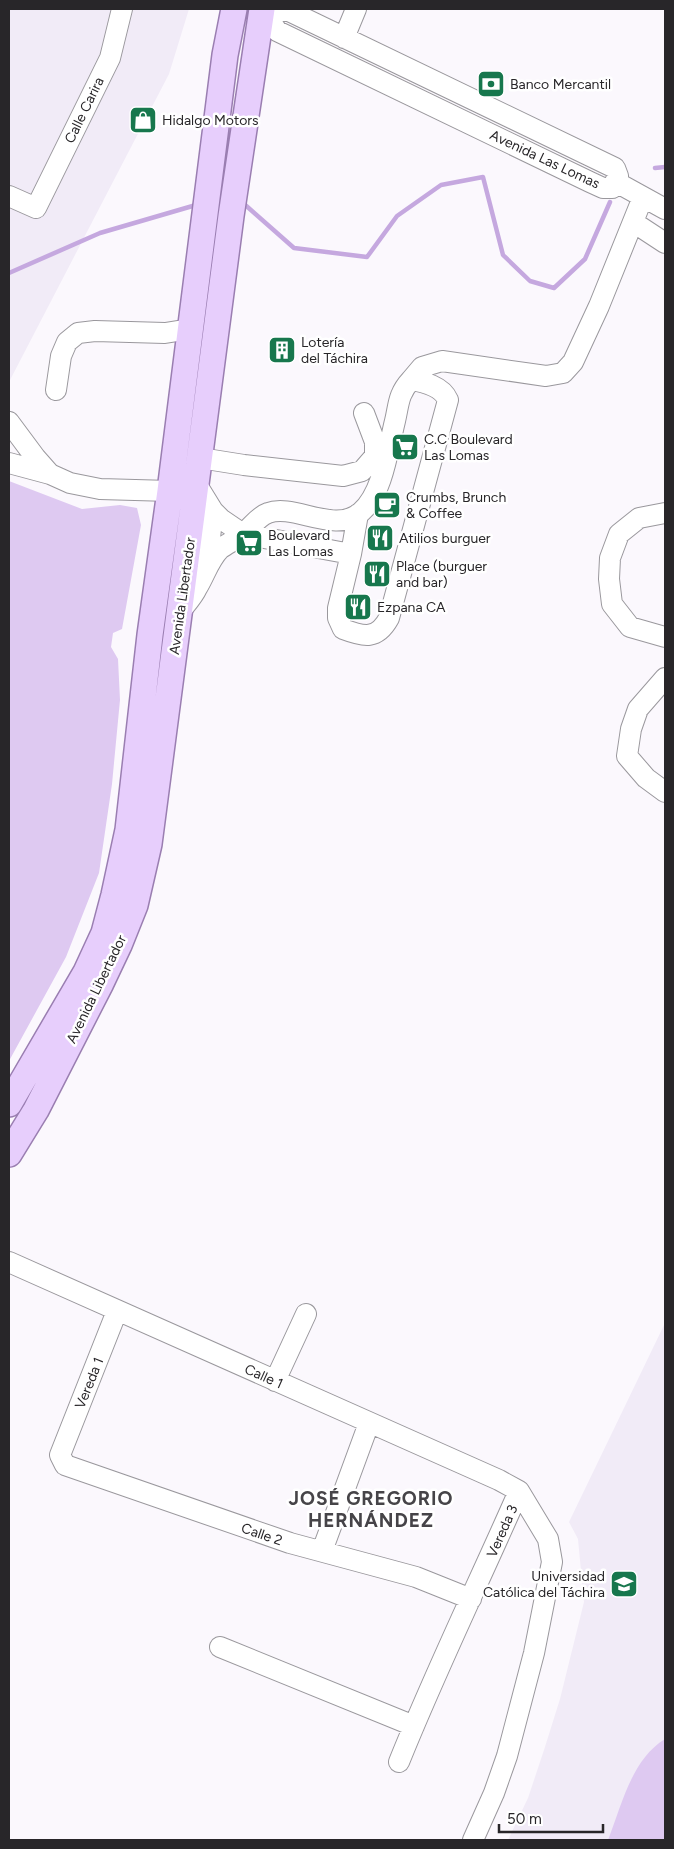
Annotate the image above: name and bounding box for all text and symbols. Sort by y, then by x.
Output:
bank icon: Banco Mercantil [476,69,506,99]
street label: Calle Carira [61,74,108,146]
place label: Banco Mercantil [510,76,611,93]
shop icon: Hidalgo Motors [128,105,158,135]
place label: Hidalgo Motors [162,112,259,129]
street label: Avenida Las Lomas [487,127,602,192]
place label: Lotería del Táchira [301,334,368,367]
building icon: Lotería del Táchira [267,335,297,365]
place label: C.C Boulevard Las Lomas [424,431,513,464]
supermarket icon: C.C Boulevard Las Lomas [390,432,420,462]
place label: Crumbs, Brunch & Coffee [406,489,506,522]
cafe icon: Crumbs, Brunch & Coffee [372,490,402,520]
restaurant icon: Atilios burguer [365,523,395,553]
place label: Boulevard Las Lomas [268,527,333,560]
supermarket icon: Boulevard Las Lomas [234,528,264,558]
place label: Atilios burguer [399,530,491,547]
street label: Avenida Libertador [166,536,199,656]
place label: Place (burguer and bar) [396,558,487,591]
restaurant icon: Place (burguer and bar) [362,559,392,589]
restaurant icon: Ezpana CA [343,592,373,622]
place label: Ezpana CA [377,599,446,616]
street label: Avenida Libertador [63,932,130,1046]
street label: Vereda 1 [72,1355,107,1411]
street label: Calle 1 [242,1360,286,1392]
district label: JOSÉ GREGORIO HERNÁNDEZ [288,1487,454,1532]
street label: Vereda 3 [483,1502,522,1560]
street label: Calle 2 [239,1520,285,1549]
place label: Universidad Católica del Táchira [483,1568,605,1601]
school or university icon: Universidad Católica del Táchira [609,1569,639,1599]
scale bar [499,1802,603,1834]
text: 50 m [507,1810,542,1828]

